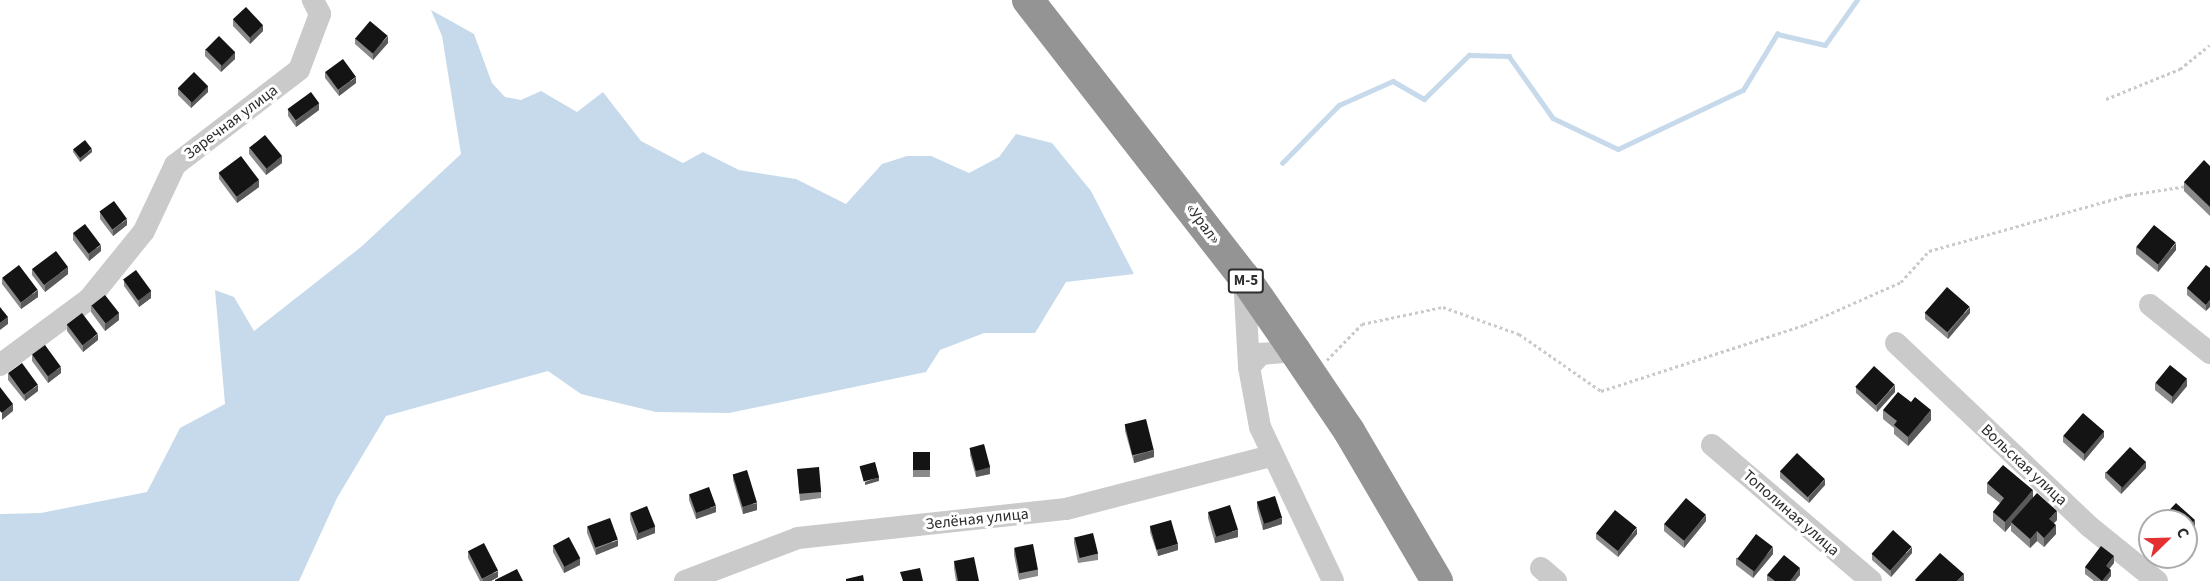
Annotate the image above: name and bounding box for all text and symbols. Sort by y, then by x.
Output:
street label: Заречная улица [180,81,282,163]
street label: «Урал» [1181,200,1225,248]
road number: М-5 [1226,269,1266,293]
street label: Вольская улица [1977,420,2071,510]
street label: Тополиная улица [1739,466,1843,560]
street label: Зелёная улица [924,504,1030,534]
north arrow [2138,509,2198,569]
text: С [2171,524,2195,541]

